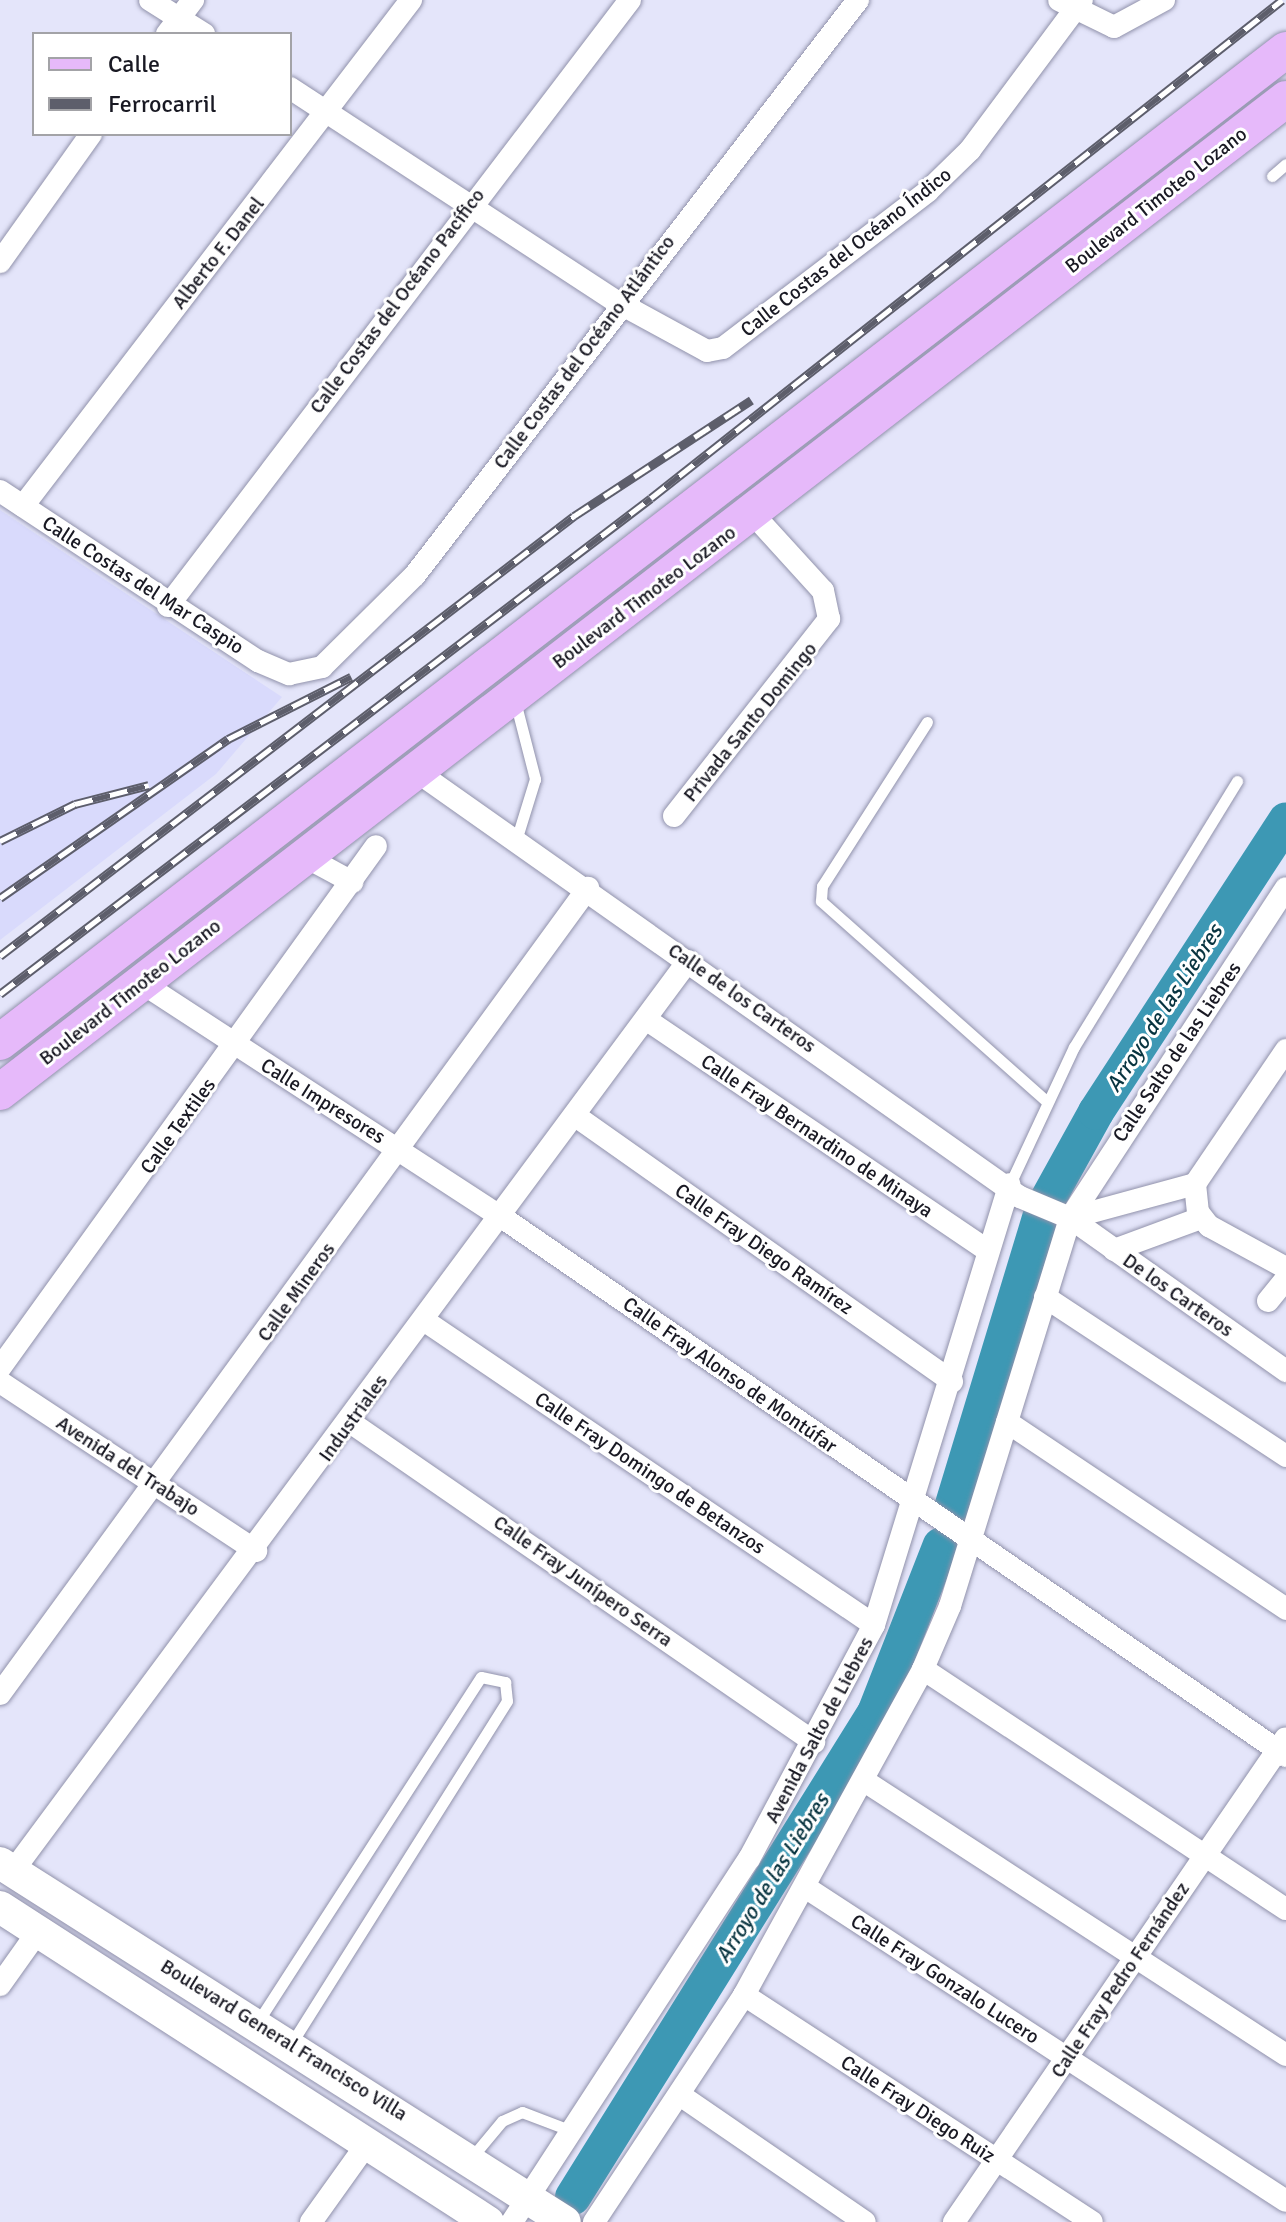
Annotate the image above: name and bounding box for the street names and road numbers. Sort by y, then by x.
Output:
street label: Boulevard Timoteo Lozano [1060,122,1252,278]
street label: Calle Costas del Océano Índico [736,162,956,342]
street label: Calle Costas del Océano Pacífico [304,184,490,418]
street label: Alberto F. Danel [167,192,269,314]
street label: Calle Costas del Océano Atlántico [488,230,680,474]
street label: Calle Costas del Mar Caspio [38,511,248,659]
street label: Boulevard Timoteo Lozano [547,520,741,674]
street label: Privada Santo Domingo [678,637,822,807]
street label: Boulevard Timoteo Lozano [34,914,226,1070]
street label: Calle de los Carteros [663,938,821,1058]
street label: Calle Salto de las Liebres [1108,957,1246,1147]
street label: Calle Fray Bernardino de Minaya [696,1049,938,1223]
street label: Calle Impresores [256,1053,390,1149]
street label: Calle Textiles [135,1074,221,1178]
street label: Calle Fray Diego Ramírez [670,1178,858,1320]
street label: Calle Mineros [252,1238,340,1346]
street label: De los Carteros [1118,1248,1238,1342]
street label: Calle Fray Alonso de Montúfar [618,1292,842,1458]
street label: Industriales [313,1370,393,1466]
street label: Calle Fray Domingo de Betanzos [530,1387,770,1559]
street label: Avenida del Trabajo [52,1411,204,1521]
street label: Calle Fray Junípero Serra [489,1510,677,1652]
street label: Avenida Salto de Liebres [760,1633,878,1827]
street label: Calle Fray Pedro Fernández [1046,1878,1194,2082]
street label: Calle Fray Gonzalo Lucero [846,1909,1044,2049]
street label: Boulevard General Francisco Villa [156,1954,412,2126]
street label: Calle Fray Diego Ruiz [836,2050,1000,2168]

